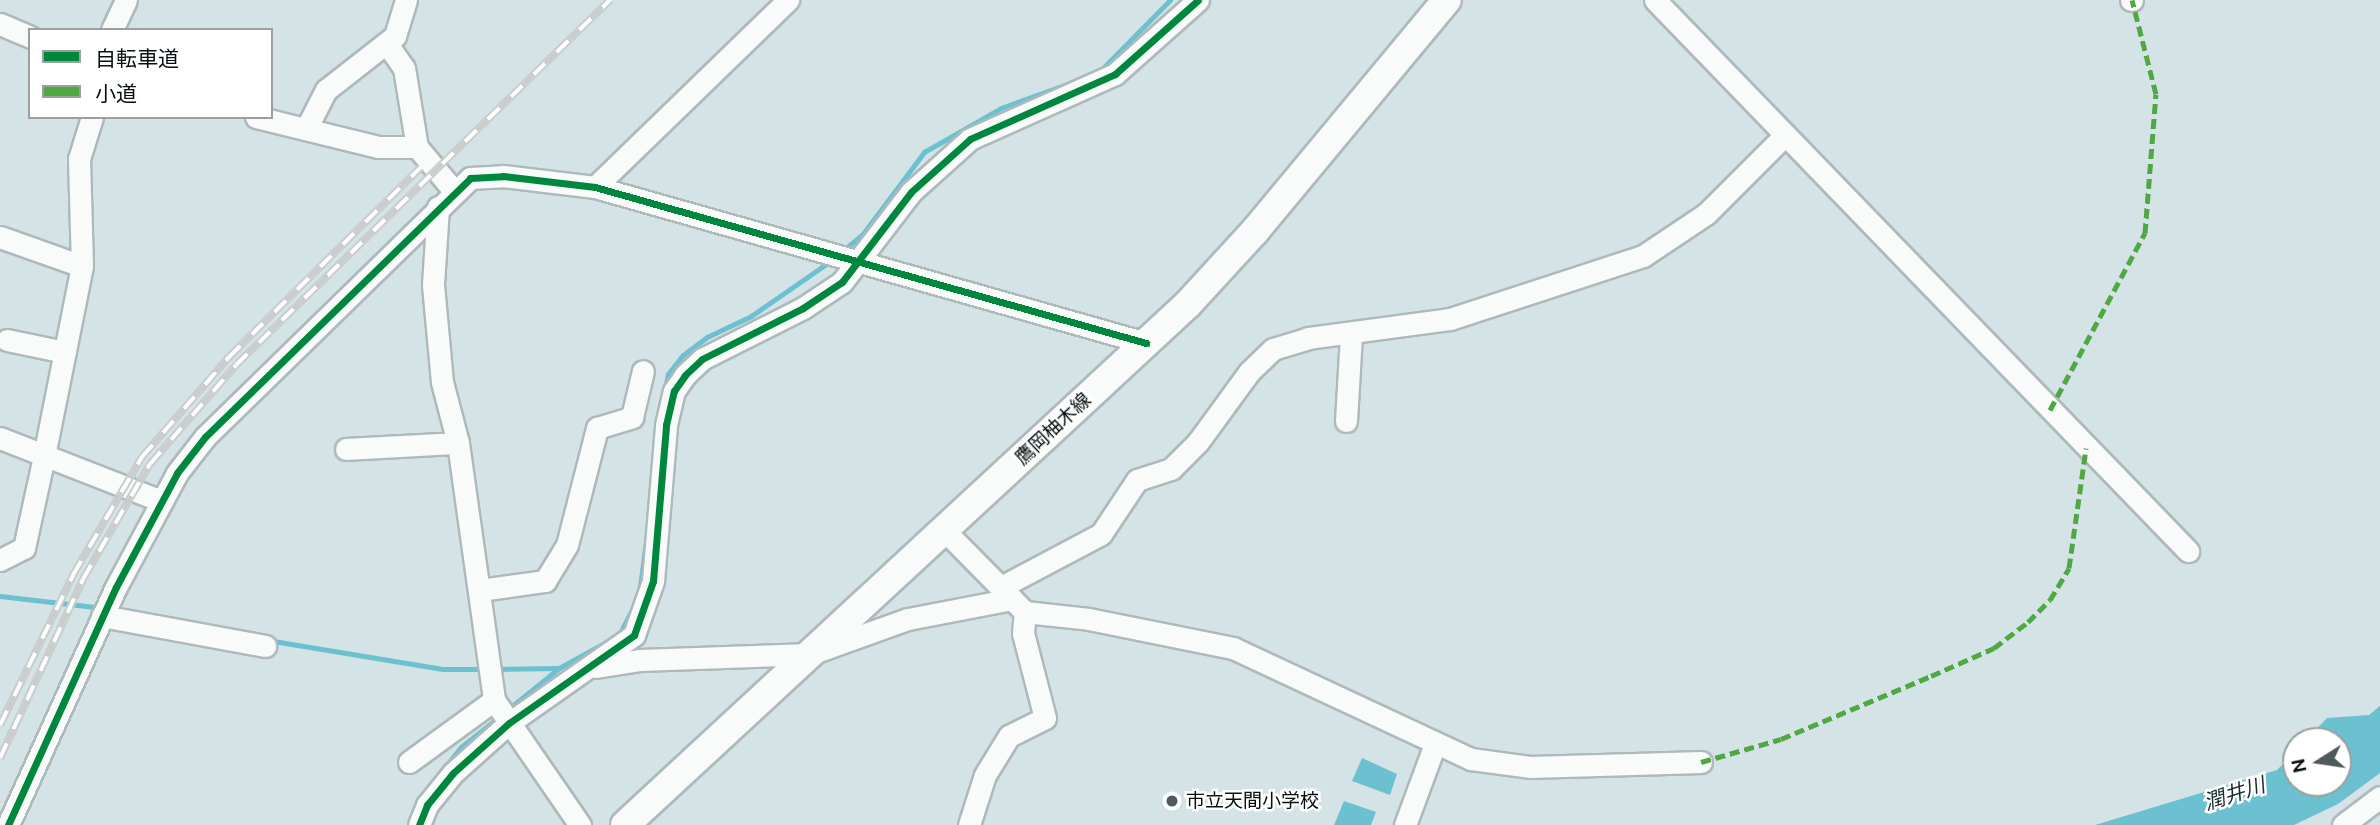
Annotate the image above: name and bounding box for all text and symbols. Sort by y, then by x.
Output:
legend [28,28,273,119]
text: 自転車道 [95,46,179,70]
text: 小道 [95,81,137,105]
street label: 鷹岡柚木線 [1010,388,1096,470]
north arrow [2282,727,2352,797]
text: N [2286,757,2311,775]
water label: 潤井川 [2200,771,2268,815]
place label: 市立天間小学校 [1186,790,1319,812]
marker: 市立天間小学校 [1164,793,1180,809]

